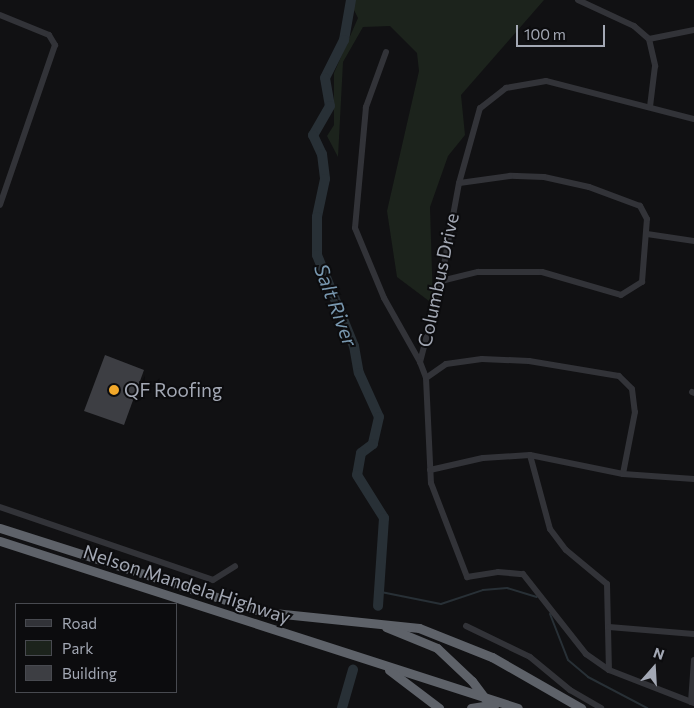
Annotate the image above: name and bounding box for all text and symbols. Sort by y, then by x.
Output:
scale bar [519,15,608,47]
text: 100 m [524,25,566,43]
street label: Columbus Drive [413,211,463,349]
water label: Salt River [309,260,363,350]
place label: QF Roofing [124,379,222,401]
marker: QF Roofing [108,384,120,396]
street label: Nelson Mandela Highway [80,540,294,628]
legend [15,603,178,693]
text: Road [62,614,97,632]
text: Park [62,639,93,657]
north arrow [629,643,679,693]
text: N [651,644,667,663]
text: Building [62,664,117,682]

